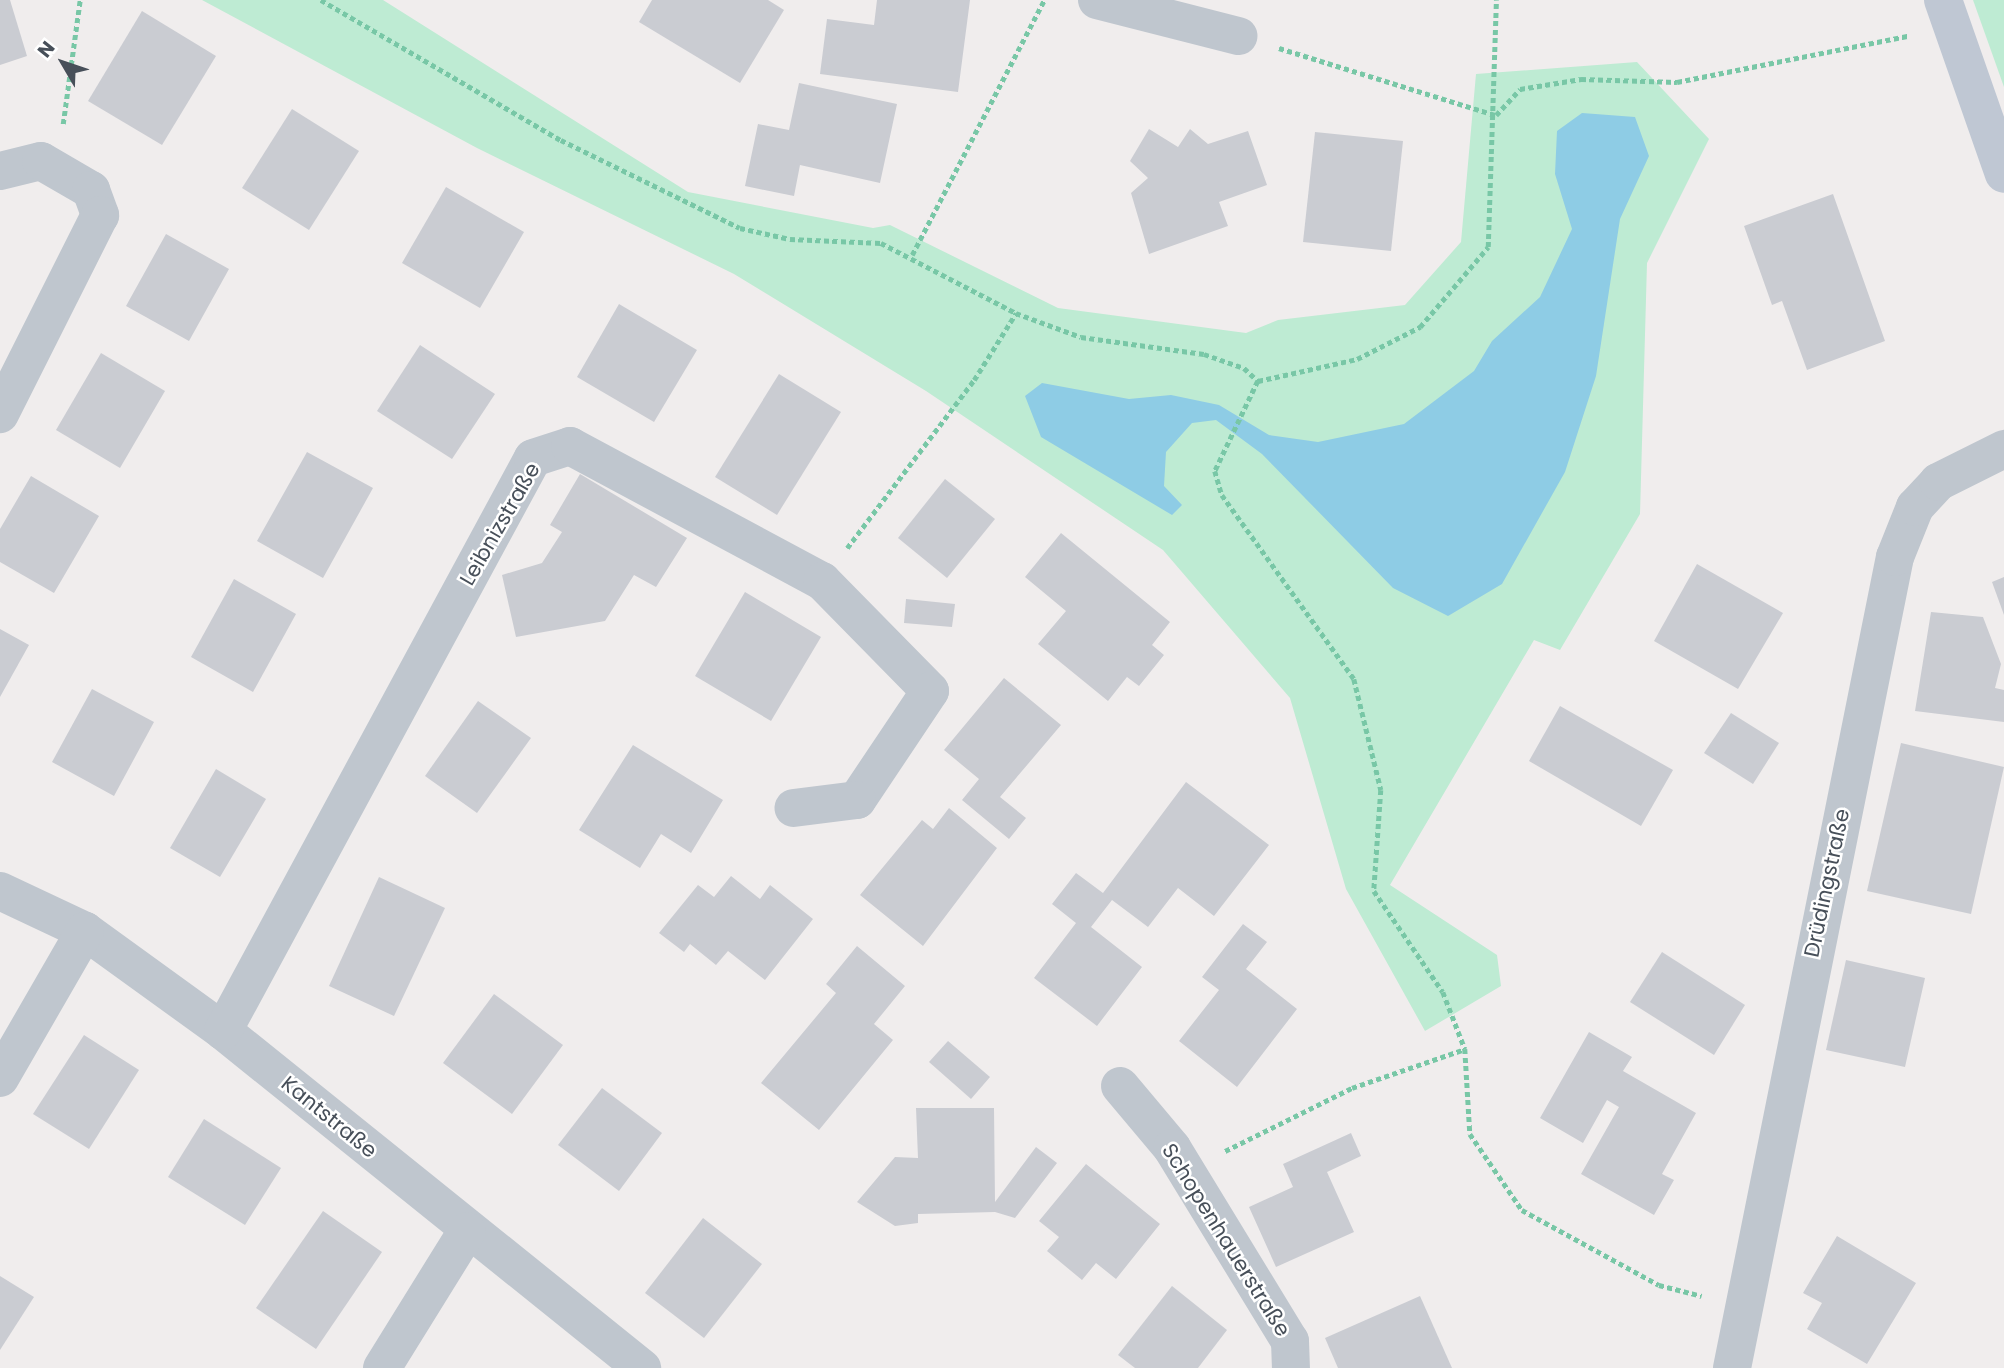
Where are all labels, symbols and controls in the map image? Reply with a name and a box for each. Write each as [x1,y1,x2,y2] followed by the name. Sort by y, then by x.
[28,28,98,98] north arrow
[31,35,61,64] text: N
[455,458,545,590] street label: Leibnizstraße
[1799,806,1855,960] street label: Drüdingstraße
[276,1071,382,1163] street label: Kantstraße
[1156,1139,1296,1341] street label: Schopenhauerstraße

